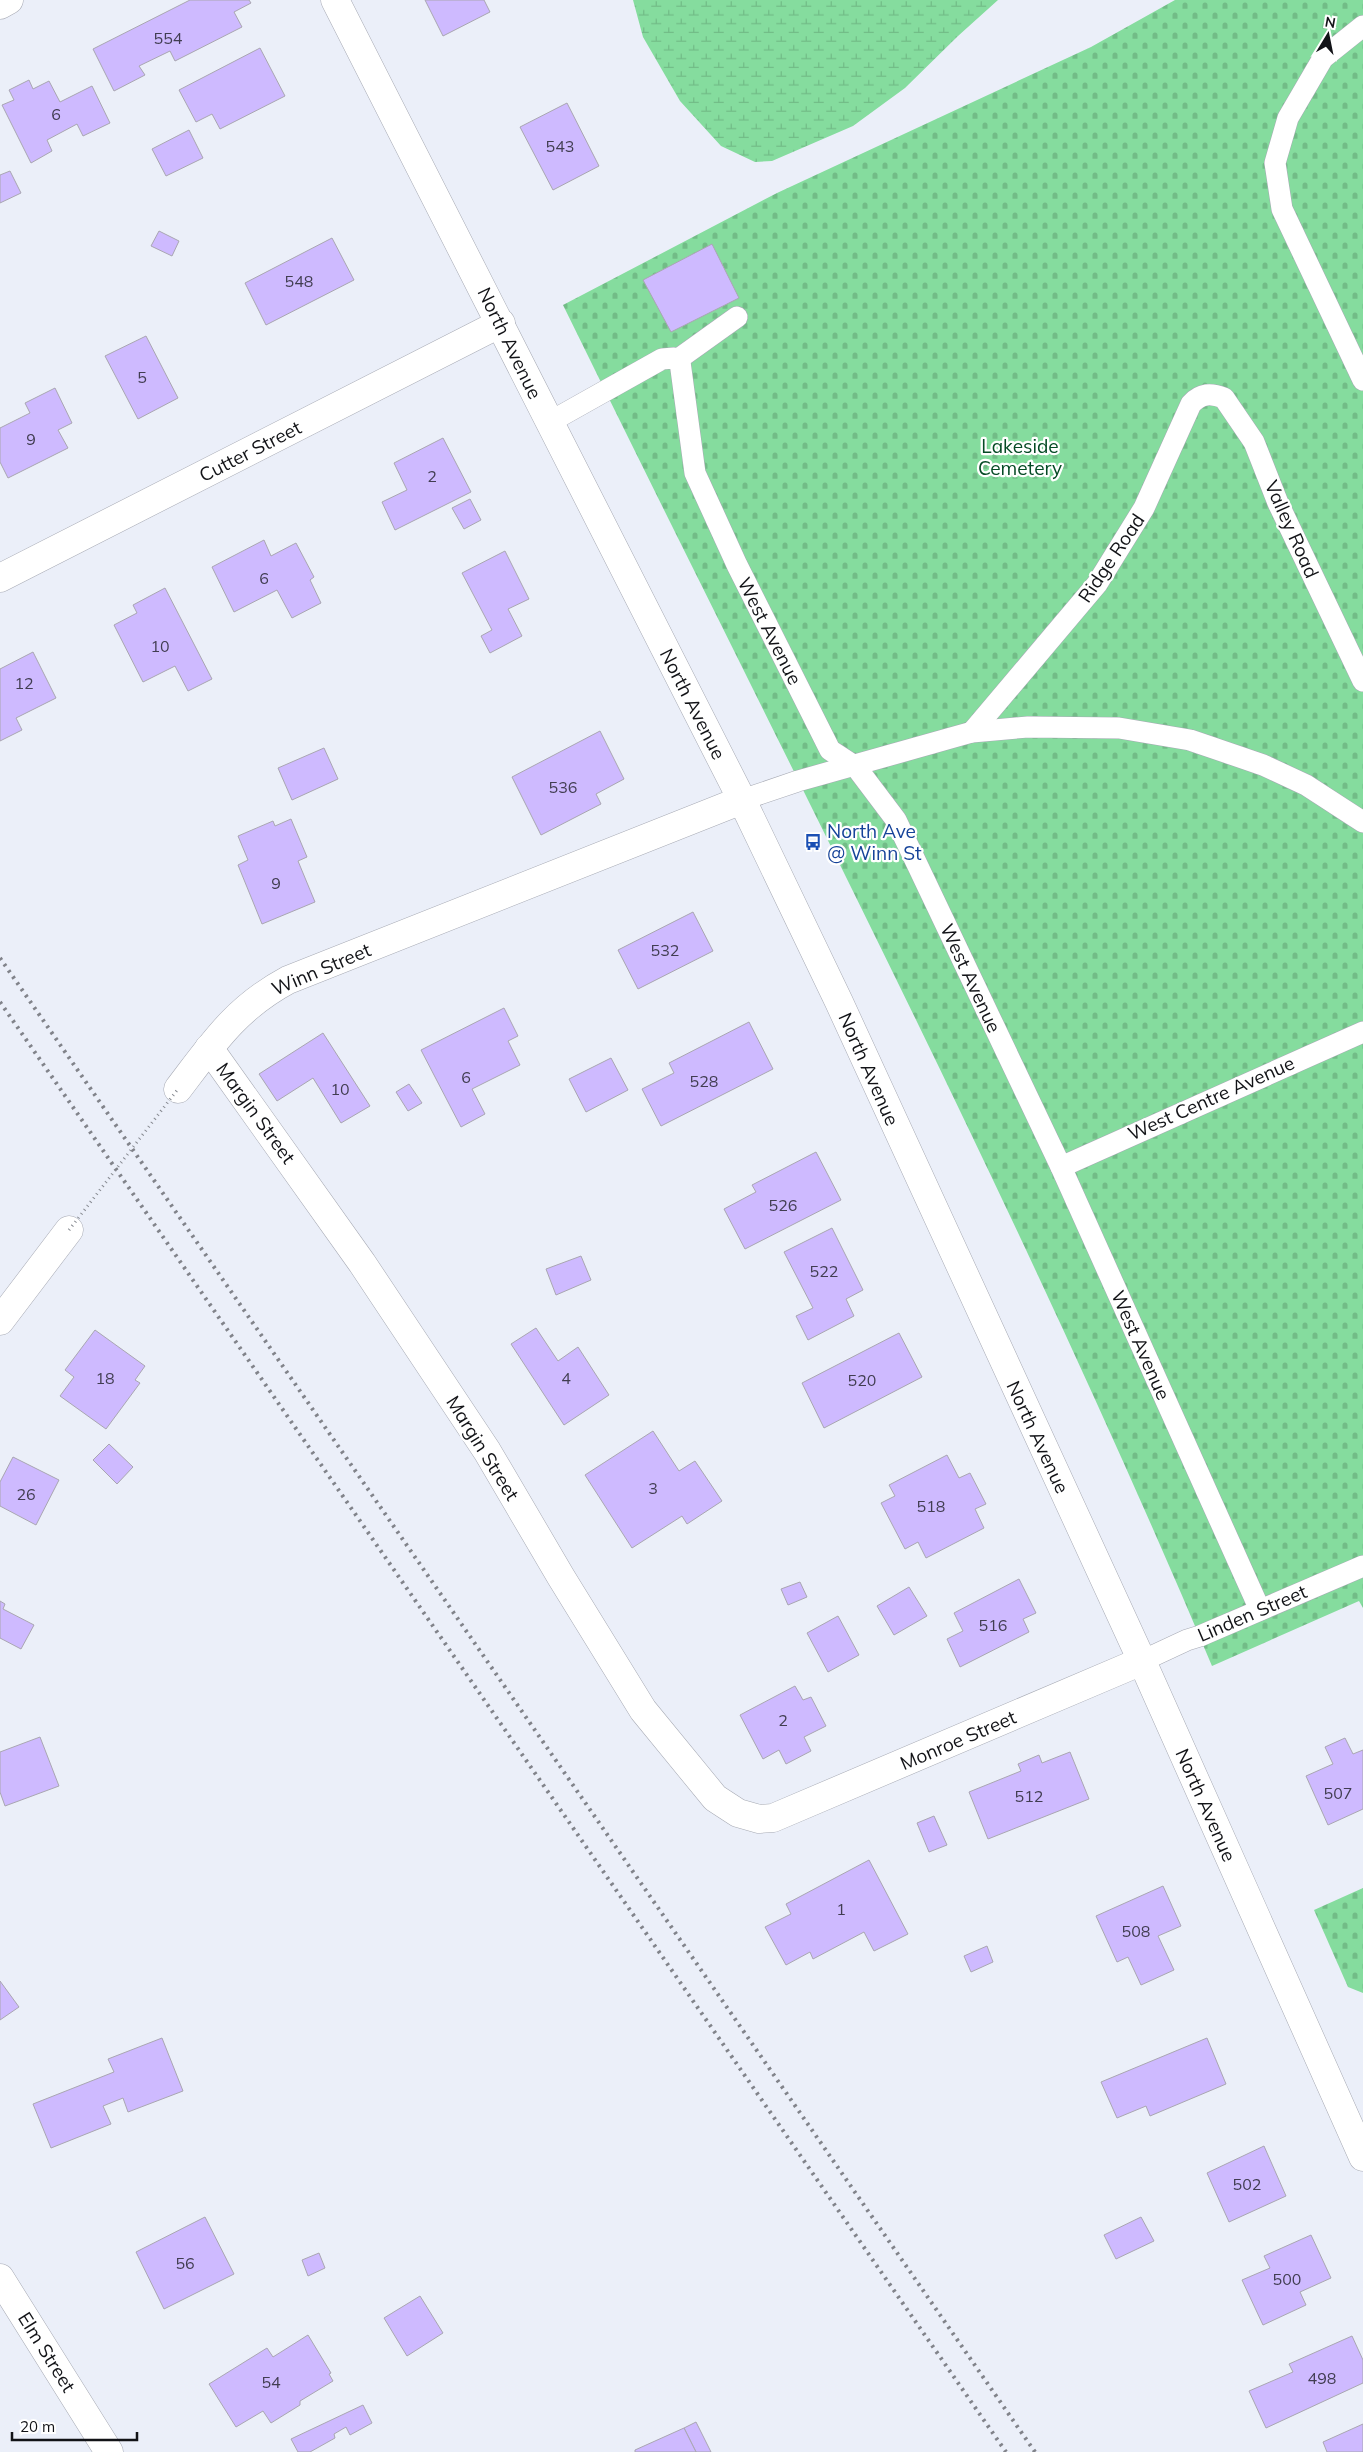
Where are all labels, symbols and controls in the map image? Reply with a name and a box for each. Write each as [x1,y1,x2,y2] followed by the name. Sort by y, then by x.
[1303,10,1353,60] north arrow
[1323,12,1337,32] text: N
[154,28,183,48] house number: 554
[51,104,61,124] house number: 6
[546,136,574,156] house number: 543
[285,271,313,291] house number: 548
[473,283,547,403] street label: North Avenue
[137,367,147,387] house number: 5
[195,415,305,487] street label: Cutter Street
[26,429,36,449] house number: 9
[978,434,1062,480] park label: Lakeside Cemetery
[427,466,437,486] house number: 2
[1260,476,1324,582] street label: Valley Road
[1072,509,1150,607] street label: Ridge Road
[259,568,269,588] house number: 6
[733,573,807,689] street label: West Avenue
[150,636,170,656] house number: 10
[655,644,731,764] street label: North Avenue
[14,673,34,693] house number: 12
[549,777,577,797] house number: 536
[827,819,922,865] place label: North Ave @ Winn St
[803,832,823,852] bus stop icon: North Ave @ Winn St
[271,873,281,893] house number: 9
[935,920,1007,1036] street label: West Avenue
[268,937,375,1001] street label: Winn Street
[651,940,679,960] house number: 532
[833,1009,905,1129] street label: North Avenue
[1124,1050,1298,1146] street label: West Centre Avenue
[211,1058,301,1169] street label: Margin Street
[461,1067,471,1087] house number: 6
[690,1071,718,1091] house number: 528
[330,1079,350,1099] house number: 10
[769,1195,797,1215] house number: 526
[810,1261,838,1281] house number: 522
[1106,1286,1176,1404] street label: West Avenue
[95,1368,115,1388] house number: 18
[561,1368,571,1388] house number: 4
[848,1370,876,1390] house number: 520
[1001,1377,1075,1497] street label: North Avenue
[441,1391,525,1505] street label: Margin Street
[648,1478,658,1498] house number: 3
[16,1484,36,1504] house number: 26
[917,1496,945,1516] house number: 518
[1194,1579,1311,1647] street label: Linden Street
[979,1615,1007,1635] house number: 516
[896,1705,1020,1775] street label: Monroe Street
[778,1710,788,1730] house number: 2
[1170,1745,1242,1865] street label: North Avenue
[1324,1783,1352,1803] house number: 507
[1015,1786,1043,1806] house number: 512
[836,1899,846,1919] house number: 1
[1122,1921,1150,1941] house number: 508
[1233,2174,1261,2194] house number: 502
[175,2253,195,2273] house number: 56
[1273,2269,1301,2289] house number: 500
[13,2308,81,2397] street label: Elm Street
[1308,2368,1336,2388] house number: 498
[261,2372,281,2392] house number: 54
[12,2410,138,2442] scale bar
[20,2417,55,2436] text: 20 m

